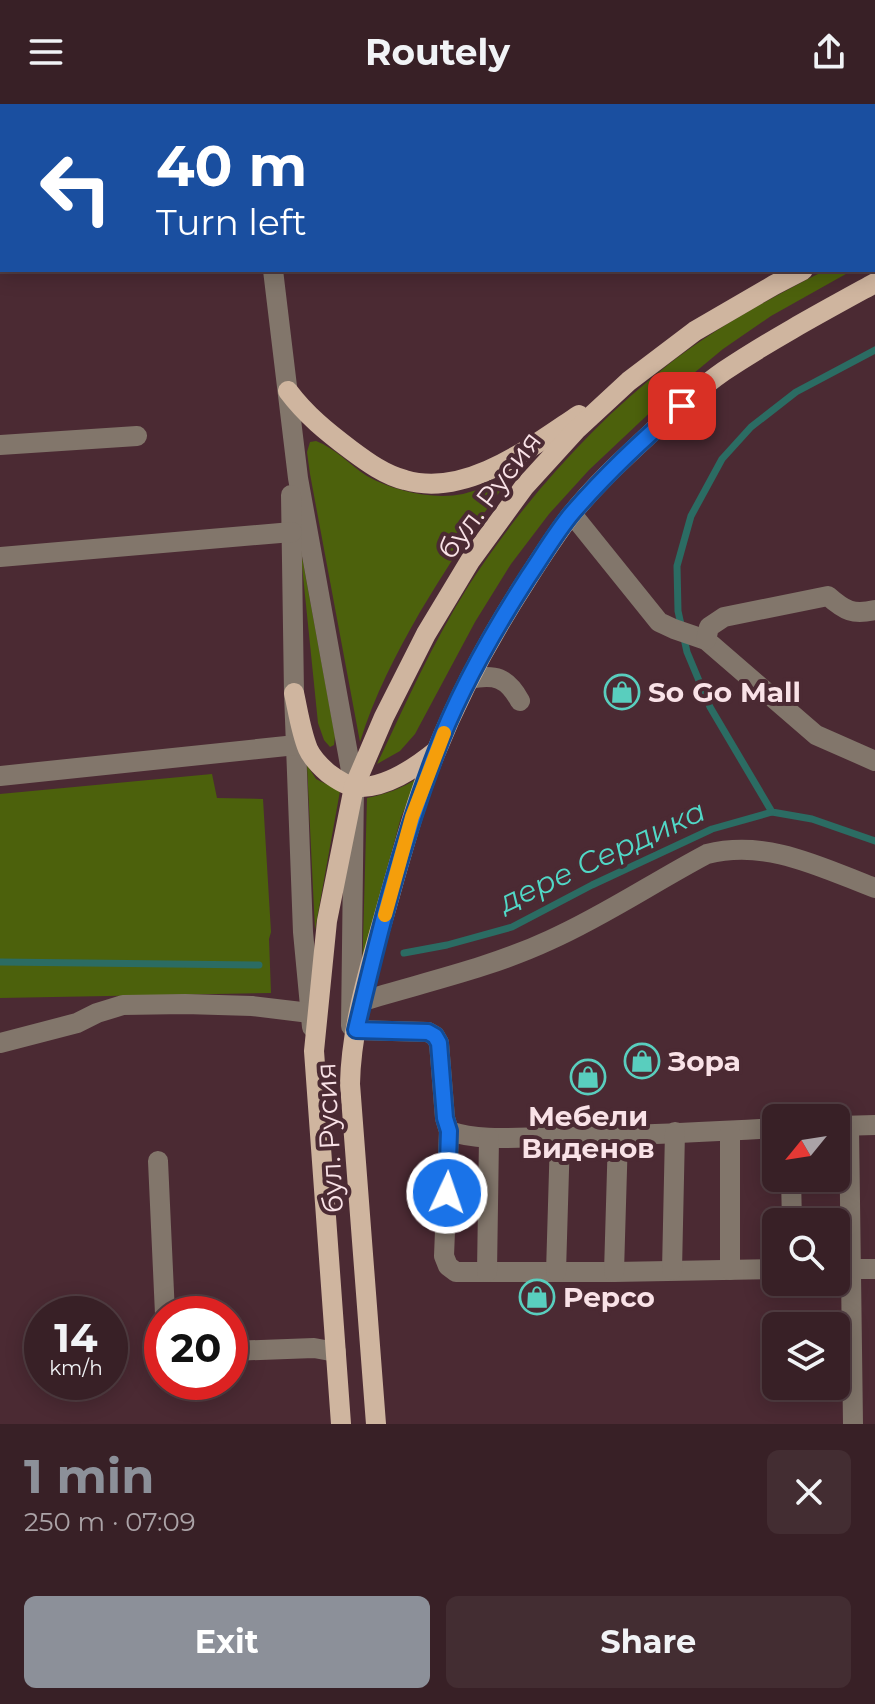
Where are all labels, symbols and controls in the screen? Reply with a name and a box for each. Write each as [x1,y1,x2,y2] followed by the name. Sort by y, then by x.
[24,30,68,74] icon: menu
[365,30,510,74] text: Routely
[807,30,851,74] icon: share
[156,132,307,200] text: 40 m
[24,136,128,240] icon: left
[156,200,307,244] text: Turn left
[648,372,716,440] pin
[660,384,704,428] icon: arrive
[430,425,548,565] street label: бул. Русия
[603,673,641,711] shop icon: So Go Mall
[648,675,801,709] place label: So Go Mall
[490,792,711,921] water label: дере Сердика
[623,1042,661,1080] shop icon: Зора
[667,1044,741,1078] place label: Зора
[569,1058,607,1096] shop icon: Мебели Виденов
[308,1062,350,1214] street label: бул. Русия
[521,1099,655,1165] place label: Мебели Виденов
[762,1104,850,1192] north arrow
[762,1104,850,1400] map controls
[405,1151,489,1235] position arrow
[762,1208,850,1296] button: search
[518,1278,556,1316] shop icon: Pepco
[563,1280,655,1314] place label: Pepco
[144,1296,248,1400] speed limit sign: 20
[762,1312,850,1400] button: layers
[54,1313,98,1362] text: 14
[49,1356,103,1380] text: km/h
[24,1447,154,1505] text: 1 min
[767,1450,851,1534] button: close
[24,1506,196,1538] text: 250 m · 07:09
[24,1596,430,1688] button: Exit
[446,1596,851,1688] button: Share

